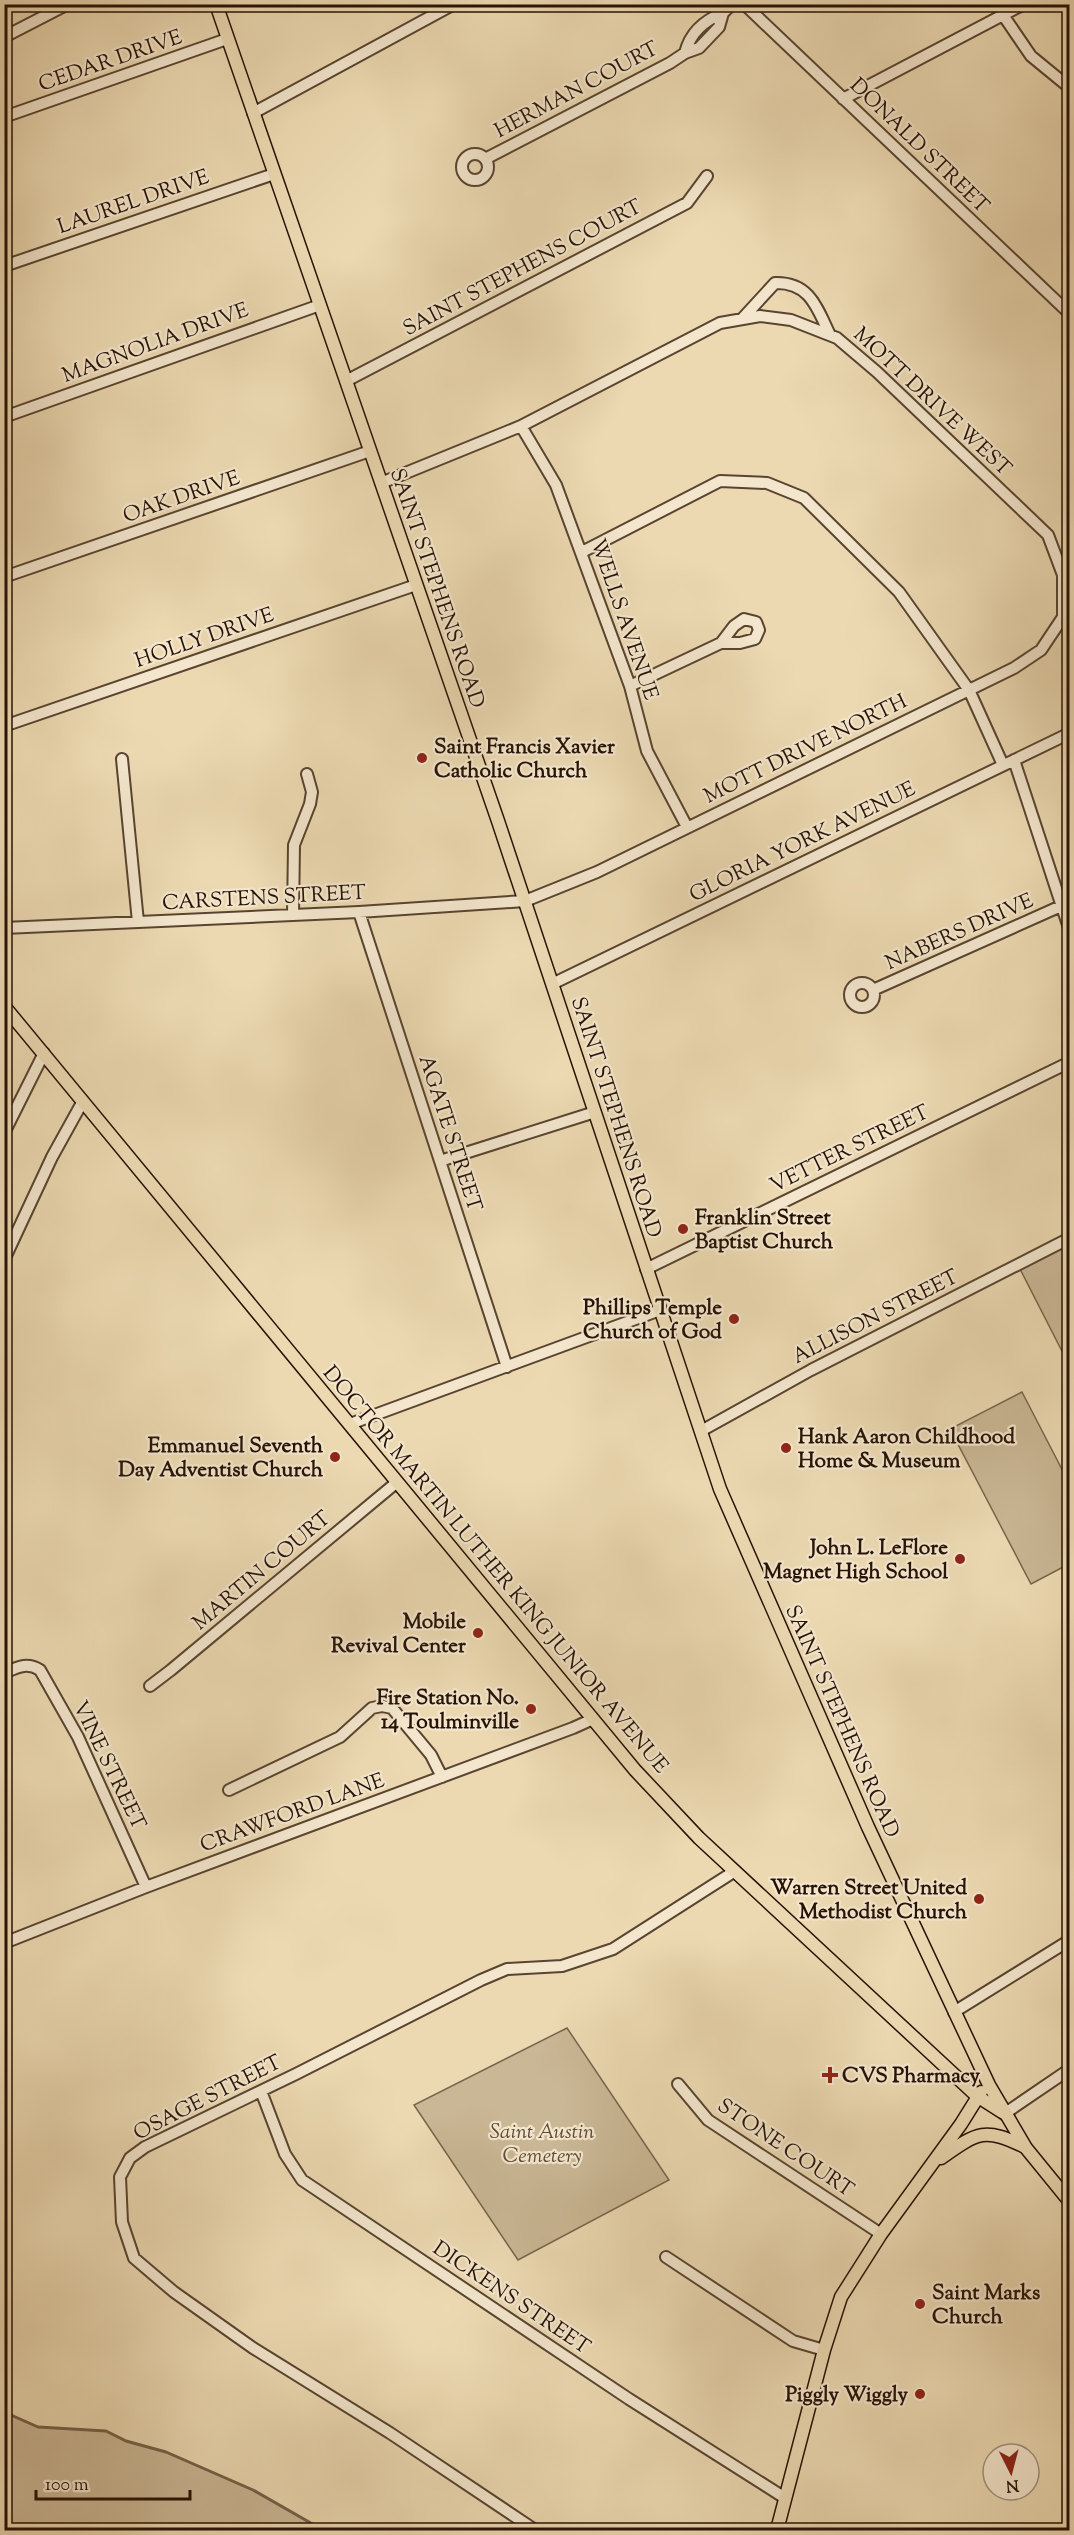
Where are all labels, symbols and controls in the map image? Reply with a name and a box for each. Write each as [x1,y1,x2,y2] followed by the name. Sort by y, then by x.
[35,23,187,101] street label: CEDAR DRIVE
[490,35,664,147] street label: HERMAN COURT
[842,72,995,221] street label: DONALD STREET
[54,163,214,243] street label: LAUREL DRIVE
[398,193,648,345] street label: SAINT STEPHENS COURT
[58,296,253,392] street label: MAGNOLIA DRIVE
[846,321,1018,484] street label: MOTT DRIVE WEST
[119,464,244,532] street label: OAK DRIVE
[381,465,491,713] street label: SAINT STEPHENS ROAD
[581,535,665,705] street label: WELLS AVENUE
[131,601,279,677] street label: HOLLY DRIVE
[699,687,913,812] street label: MOTT DRIVE NORTH
[434,733,615,787] place label: Saint Francis Xavier Catholic Church
[415,751,429,765] marker: Saint Francis Xavier Catholic Church
[685,775,921,911] street label: GLORIA YORK AVENUE
[161,879,367,919] street label: CARSTENS STREET
[881,887,1039,979] street label: NABERS DRIVE
[562,993,668,1242] street label: SAINT STEPHENS ROAD
[410,1052,489,1216] street label: AGATE STREET
[765,1098,935,1201] street label: VETTER STREET
[695,1204,834,1258] place label: Franklin Street Baptist Church
[676,1222,690,1236] marker: Franklin Street Baptist Church
[788,1263,964,1373] street label: ALLISON STREET
[583,1294,722,1348] place label: Phillips Temple Church of God
[727,1312,741,1326] marker: Phillips Temple Church of God
[315,1360,675,1781] street label: DOCTOR MARTIN LUTHER KING JUNIOR AVENUE
[798,1423,1015,1477] place label: Hank Aaron Childhood Home & Museum
[118,1432,324,1486] place label: Emmanuel Seventh Day Adventist Church
[779,1441,793,1455] marker: Hank Aaron Childhood Home & Museum
[328,1450,342,1464] marker: Emmanuel Seventh Day Adventist Church
[187,1504,338,1638] street label: MARTIN COURT
[763,1534,948,1588] place label: John L. LeFlore Magnet High School
[953,1552,967,1566] marker: John L. LeFlore Magnet High School
[776,1601,906,1843] street label: SAINT STEPHENS ROAD
[331,1608,466,1662] place label: Mobile Revival Center
[471,1626,485,1640] marker: Mobile Revival Center
[376,1684,519,1738] place label: Fire Station No. 14 Toulminville
[64,1696,153,1836] street label: VINE STREET
[524,1702,538,1716] marker: Fire Station No. 14 Toulminville
[196,1766,389,1861] street label: CRAWFORD LANE
[770,1874,968,1928] place label: Warren Street United Methodist Church
[972,1892,986,1906] marker: Warren Street United Methodist Church
[129,2048,287,2149] street label: OSAGE STREET
[842,2062,980,2092] place label: CVS Pharmacy
[823,2068,837,2082] marker: CVS Pharmacy
[711,2092,859,2206] street label: STONE COURT
[490,2118,594,2172] park label: Saint Austin Cemetery
[426,2235,596,2363] street label: DICKENS STREET
[932,2279,1040,2333] place label: Saint Marks Church
[913,2297,927,2311] marker: Saint Marks Church
[785,2381,909,2411] place label: Piggly Wiggly
[913,2387,927,2401] marker: Piggly Wiggly
[981,2442,1041,2502] north arrow
[36,2463,190,2501] scale bar
[1005,2472,1020,2497] text: N
[45,2473,89,2499] text: 100 m

